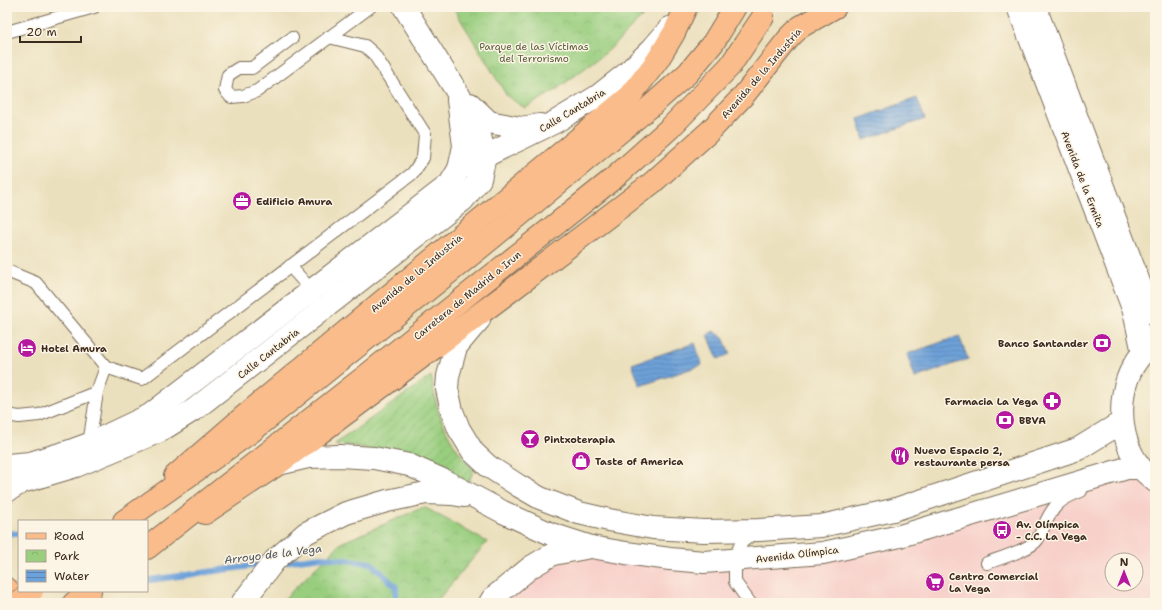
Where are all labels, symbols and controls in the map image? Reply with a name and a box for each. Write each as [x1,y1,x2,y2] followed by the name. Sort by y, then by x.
[20,18,81,44] scale bar
[26,24,57,40] text: 20 m
[718,25,805,121] street label: Avenida de la Industria
[479,40,589,65] park label: Parque de las Víctimas del Terrorismo
[537,85,608,135] street label: Calle Cantabria
[1058,129,1107,230] street label: Avenida de la Ermita
[231,190,253,212] office icon: Edificio Amura
[256,195,332,208] place label: Edificio Amura
[368,231,466,316] street label: Avenida de la Industria
[411,248,524,343] street label: Carretera de Madrid a Irun
[235,325,302,382] street label: Calle Cantabria
[1091,332,1113,354] bank icon: Banco Santander
[16,337,38,359] hotel icon: Hotel Amura
[998,337,1089,350] place label: Banco Santander
[41,342,107,355] place label: Hotel Amura
[1041,390,1063,412] pharmacy icon: Farmacia La Vega
[945,395,1038,408] place label: Farmacia La Vega
[994,409,1016,431] bank icon: BBVA
[1019,414,1046,427] place label: BBVA
[519,428,541,450] bar icon: Pintxoterapia
[544,433,615,446] place label: Pintxoterapia
[914,444,1010,469] place label: Nuevo Espacio 2, restaurante persa
[889,445,911,467] restaurant icon: Nuevo Espacio 2, restaurante persa
[570,450,592,472] shop icon: Taste of America
[595,455,683,468] place label: Taste of America
[1016,518,1087,543] place label: Av. Olímpica - C.C. La Vega
[991,519,1013,541] bus stop icon: Av. Olímpica - C.C. La Vega
[18,520,148,592] legend
[54,528,85,544] text: Road
[223,541,323,568] water label: Arroyo de la Vega
[755,543,840,566] street label: Avenida Olímpica
[54,548,80,564] text: Park
[1104,552,1144,592] north arrow
[1120,555,1129,570] text: N
[54,568,90,584] text: Water
[949,570,1039,595] place label: Centro Comercial La Vega
[924,571,946,593] supermarket icon: Centro Comercial La Vega

